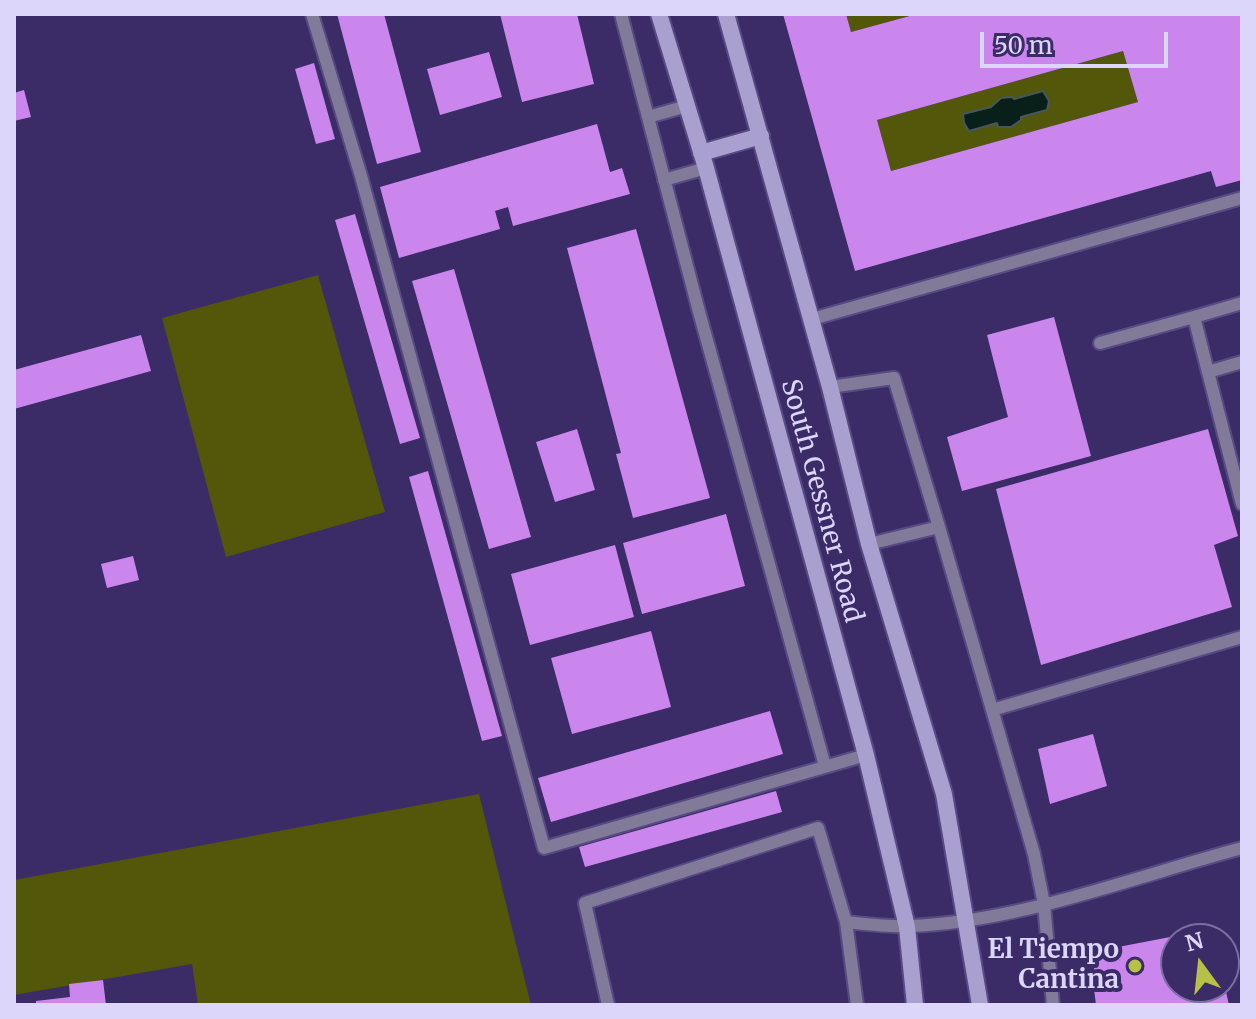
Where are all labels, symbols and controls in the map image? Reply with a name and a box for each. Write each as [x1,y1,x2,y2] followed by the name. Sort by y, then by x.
[984,16,1172,66] scale bar
[994,30,1053,61] text: 50 m
[774,376,868,626] street label: South Gessner Road
[1160,923,1240,1003] north arrow
[1182,926,1206,958] text: N
[988,935,1119,996] place label: El Tiempo Cantina
[1126,957,1144,975] marker: El Tiempo Cantina

